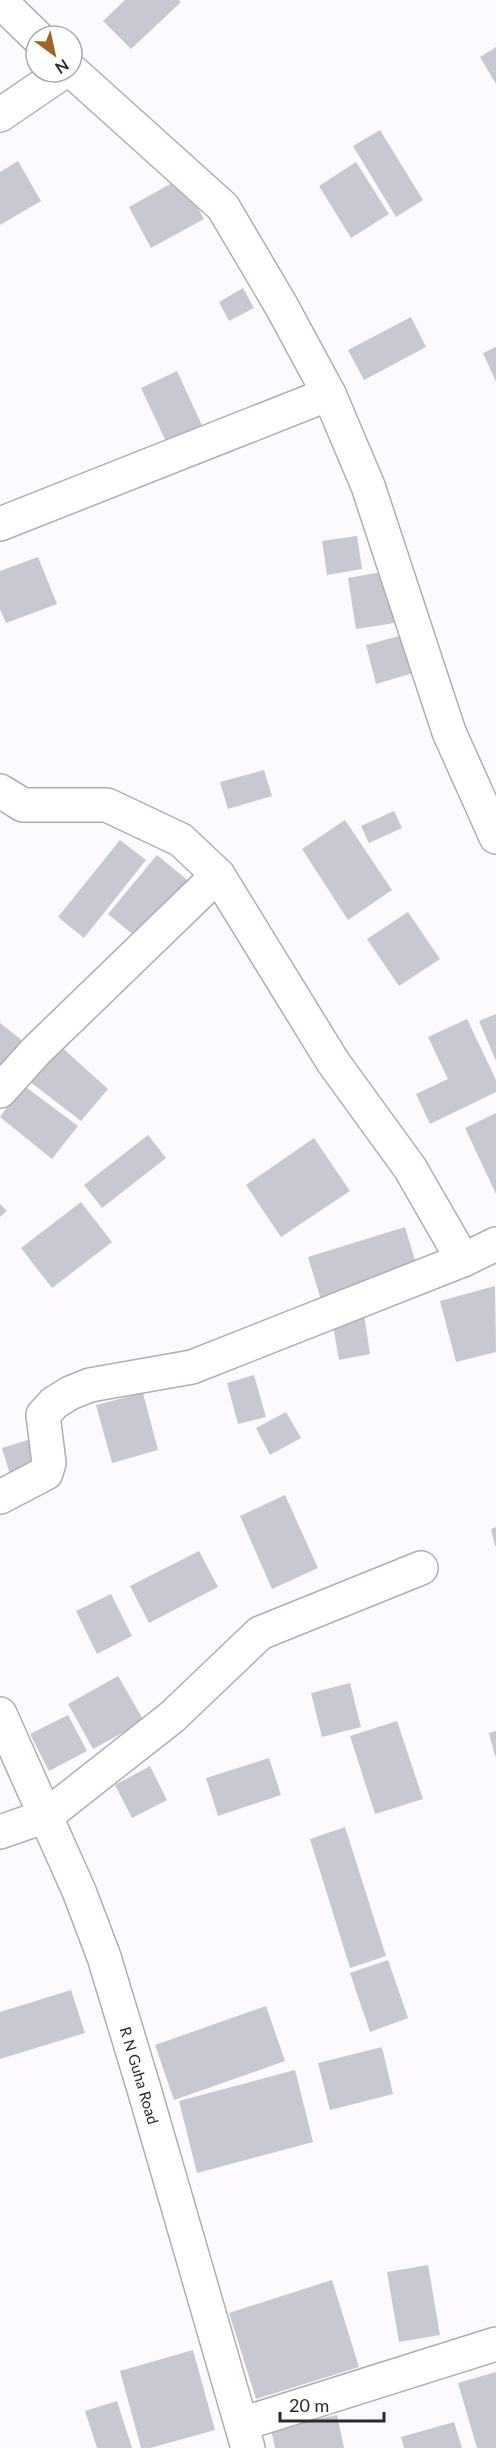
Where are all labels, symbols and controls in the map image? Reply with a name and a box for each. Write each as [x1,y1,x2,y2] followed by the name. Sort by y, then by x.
[24,24,84,84] north arrow
[52,56,73,78] text: N
[117,2024,163,2126] street label: R N Guha Road
[280,2385,384,2423] scale bar
[289,2394,329,2416] text: 20 m

